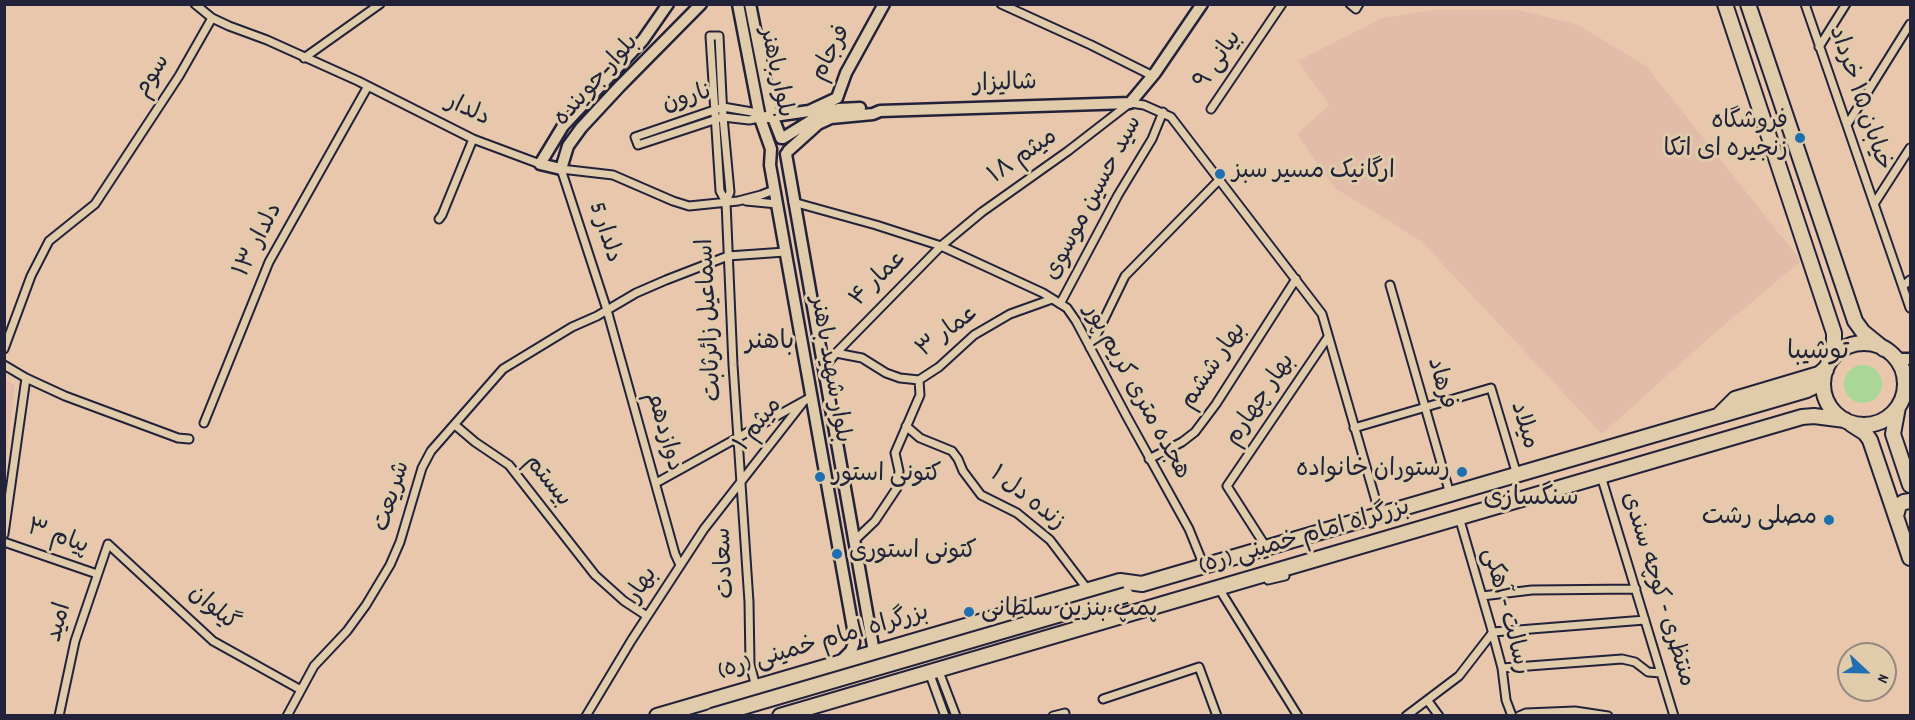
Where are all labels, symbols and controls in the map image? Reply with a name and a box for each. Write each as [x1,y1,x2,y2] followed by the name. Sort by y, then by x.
[806,21,860,87] street label: فرجام
[1820,23,1896,175] street label: خیابان ۱۵ خرداد
[750,25,798,121] street label: بلوار باهنر
[1190,26,1250,96] street label: بیانی ۹
[549,30,647,134] street label: بلوار جوینده
[130,50,178,104] street label: سوم
[973,70,1037,102] street label: شالیزار
[660,79,716,121] street label: نارون
[440,89,494,135] street label: دلدار
[1663,110,1788,166] place label: فروشگاه زنجیره ای اتکا
[1040,112,1150,286] street label: سید حسین موسوی
[984,124,1064,192] street label: میثم ۱۸
[1793,131,1807,145] marker: فروشگاه زنجیره ای اتکا
[1232,160,1395,188] place label: ارگانیک مسیر سبز
[1213,167,1227,181] marker: ارگانیک مسیر سبز
[229,199,291,283] street label: دلدار ۱۳
[580,199,626,267] street label: دلدار 5
[693,238,731,402] street label: اسماعیل زائرثابت
[845,245,915,315] street label: عمار ۴
[801,294,855,446] street label: بلوار شهید باهنر
[912,300,986,366] street label: عمار ۳
[1075,301,1195,485] street label: هجده متری کریم پور
[1175,318,1255,416] street label: بهار ششم
[746,328,794,360] district label: باهنر
[1787,338,1849,370] district label: توشیبا
[1221,349,1303,453] street label: بهار چهارم
[1418,355,1460,413] street label: فرهاد
[637,389,687,475] street label: دوازدهم
[730,393,790,459] street label: میثم ۱
[1501,399,1543,453] street label: میلاد
[516,450,576,514] street label: بیستم
[369,458,419,536] street label: شریعت
[1296,458,1450,486] place label: رستوران خانواده
[982,462,1070,538] street label: زنده دل ۱
[832,463,942,491] place label: کتونی استور
[1455,465,1469,479] marker: رستوران خانواده
[813,470,827,484] marker: کتونی استور
[1483,484,1579,516] district label: سنگسازی
[1613,489,1699,691] street label: منتظری - کوچه سندی
[1196,495,1414,583] street label: بزرگراه امام خمینی (ره)
[1702,506,1817,534] place label: مصلی رشت
[1822,513,1836,527] marker: مصلی رشت
[22,515,92,563] street label: پیام ۳
[711,527,743,599] street label: سعادت
[849,540,977,568] place label: کتونی استوری
[1473,545,1535,679] street label: رسالت - آهکی
[830,547,844,561] marker: کتونی استوری
[622,563,666,609] street label: بهار
[181,581,243,639] street label: گیلوان
[981,598,1157,626] place label: پمپ بنزین سلطانی
[42,600,80,646] street label: امید
[715,600,933,688] street label: بزرگراه امام خمینی (ره)
[962,605,976,619] marker: پمپ بنزین سلطانی
[1837,642,1897,702] north arrow
[1870,670,1894,686] text: N

